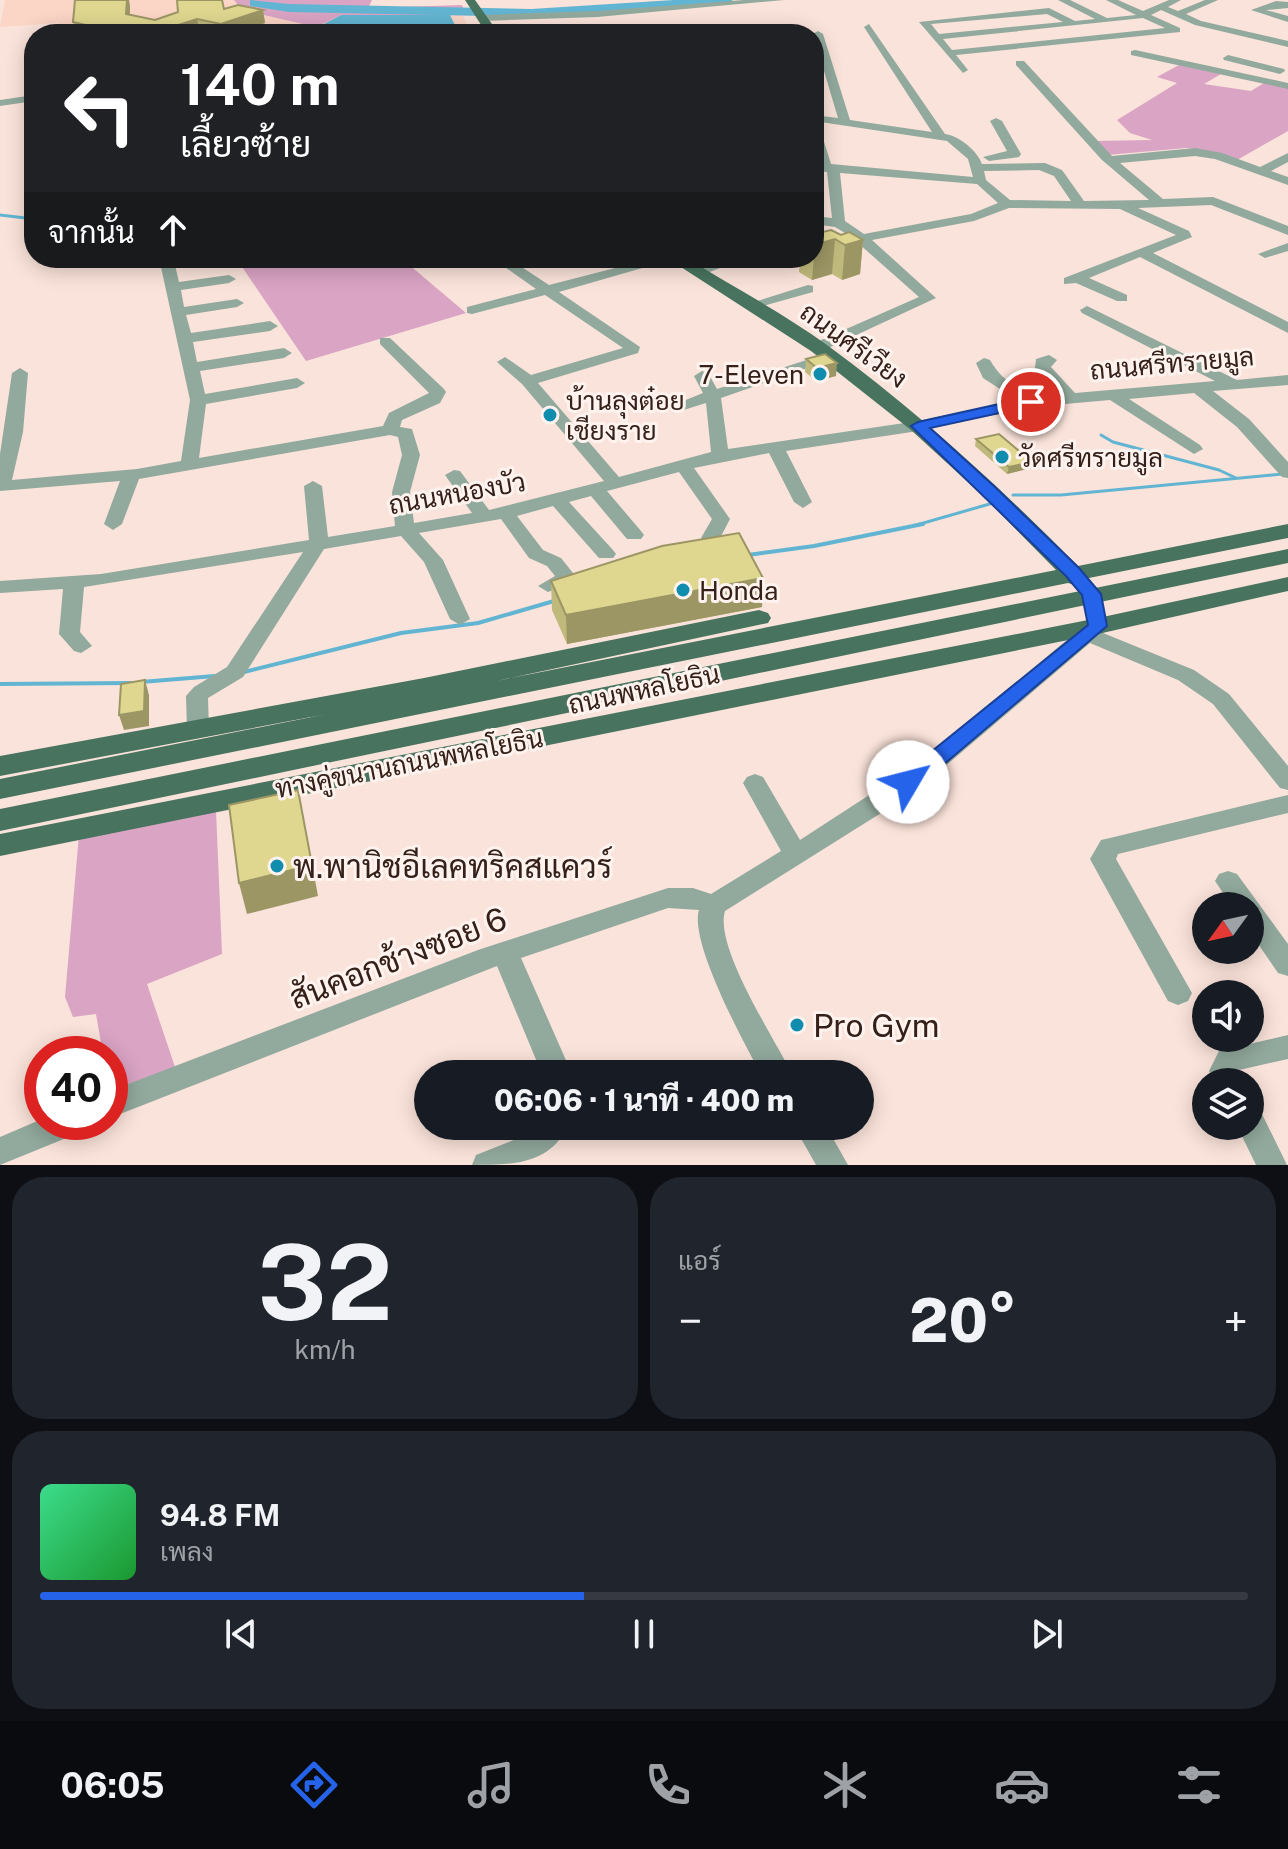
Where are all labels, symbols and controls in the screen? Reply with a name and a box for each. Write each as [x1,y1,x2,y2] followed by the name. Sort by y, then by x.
[180,52,340,118] text: 140 m
[48,56,152,160] icon: left
[180,123,311,165] text: เลี้ยวซ้าย
[151,208,195,252] icon: ahead
[48,214,135,250] text: จากนั้น
[795,296,913,394] street label: ถนนศรีเวียง
[1089,340,1256,389] street label: ถนนศรีทรายมูล
[699,359,804,390] place label: 7-Eleven
[811,365,829,383] marker: 7-Eleven
[997,368,1065,436] pin
[1009,380,1053,424] icon: arrive
[566,385,685,446] place label: บ้านลุงต๋อย เชียงราย
[541,406,559,424] marker: บ้านลุงต๋อย เชียงราย
[1018,442,1163,476] place label: วัดศรีทรายมูล
[993,448,1011,466] marker: วัดศรีทรายมูล
[386,466,528,520] street label: ถนนหนองบัว
[699,575,778,606] place label: Honda
[674,581,692,599] marker: Honda
[565,658,723,720] street label: ถนนพหลโยธิน
[272,722,546,807] street label: ทางคู่ขนานถนนพหลโยธิน
[866,740,950,824] position arrow
[293,846,612,885] place label: พ.พานิชอีเลคทริคสแควร์
[268,857,286,875] marker: พ.พานิชอีเลคทริคสแควร์
[1192,892,1264,964] north arrow
[1192,892,1264,1140] map controls
[284,898,512,1016] street label: สันคอกช้างซอย 6
[1192,980,1264,1052] button: sound
[813,1007,940,1044] place label: Pro Gym
[788,1016,806,1034] marker: Pro Gym
[24,1036,128,1140] speed limit sign: 40
[1192,1068,1264,1140] button: layers
[494,1082,794,1118] text: 06:06 · 1 นาที · 400 m
[257,1221,393,1343] text: 32
[678,1245,721,1276] text: แอร์
[909,1285,1017,1356] text: 20°
[678,1295,702,1347] text: −
[1224,1295,1248,1347] text: +
[294,1334,356,1365] text: km/h
[160,1497,280,1533] text: 94.8 FM
[160,1536,214,1567] text: เพลง
[219,1612,263,1656] icon: previous
[622,1612,666,1656] icon: pause
[1025,1612,1069,1656] icon: next
[286,1757,342,1813] icon: directions
[463,1757,519,1813] icon: music
[640,1757,696,1813] icon: phone
[817,1757,873,1813] icon: climate
[994,1757,1050,1813] icon: car
[1171,1757,1227,1813] icon: filters
[61,1764,165,1806] text: 06:05

